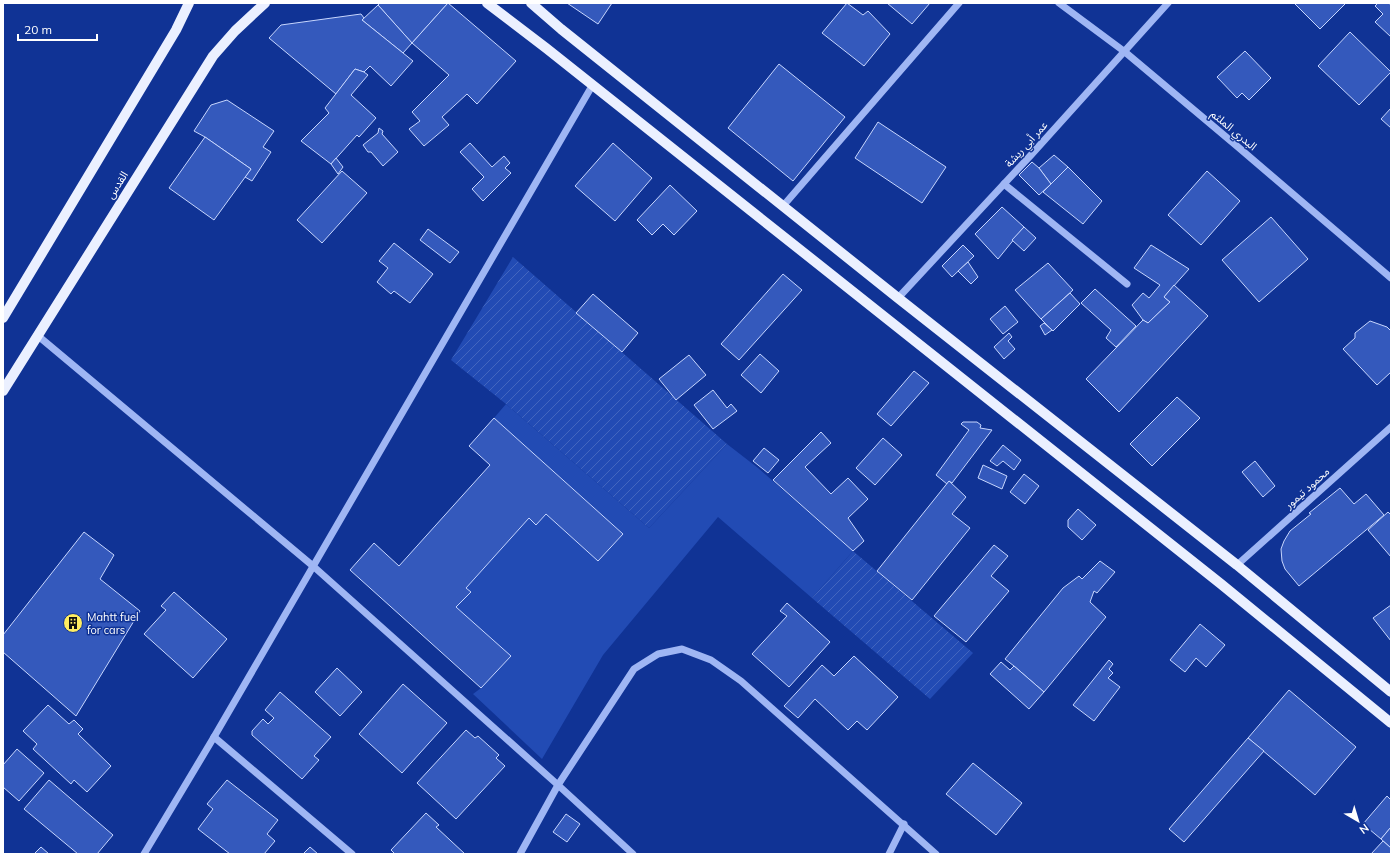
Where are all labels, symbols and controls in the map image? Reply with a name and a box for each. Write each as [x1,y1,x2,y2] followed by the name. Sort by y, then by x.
[18,16,97,42] scale bar
[24,22,52,37] text: 20 m
[1206,107,1260,155] street label: البدري الملثم
[1002,118,1053,172] street label: عمر أبي ريشة
[103,169,131,201] street label: القدس
[1281,464,1332,512] street label: محمود تيمور
[87,610,139,637] place label: Mahtt fuel for cars
[62,612,84,634] building icon: Mahtt fuel for cars
[1338,801,1378,841] north arrow
[1357,821,1372,837] text: N

